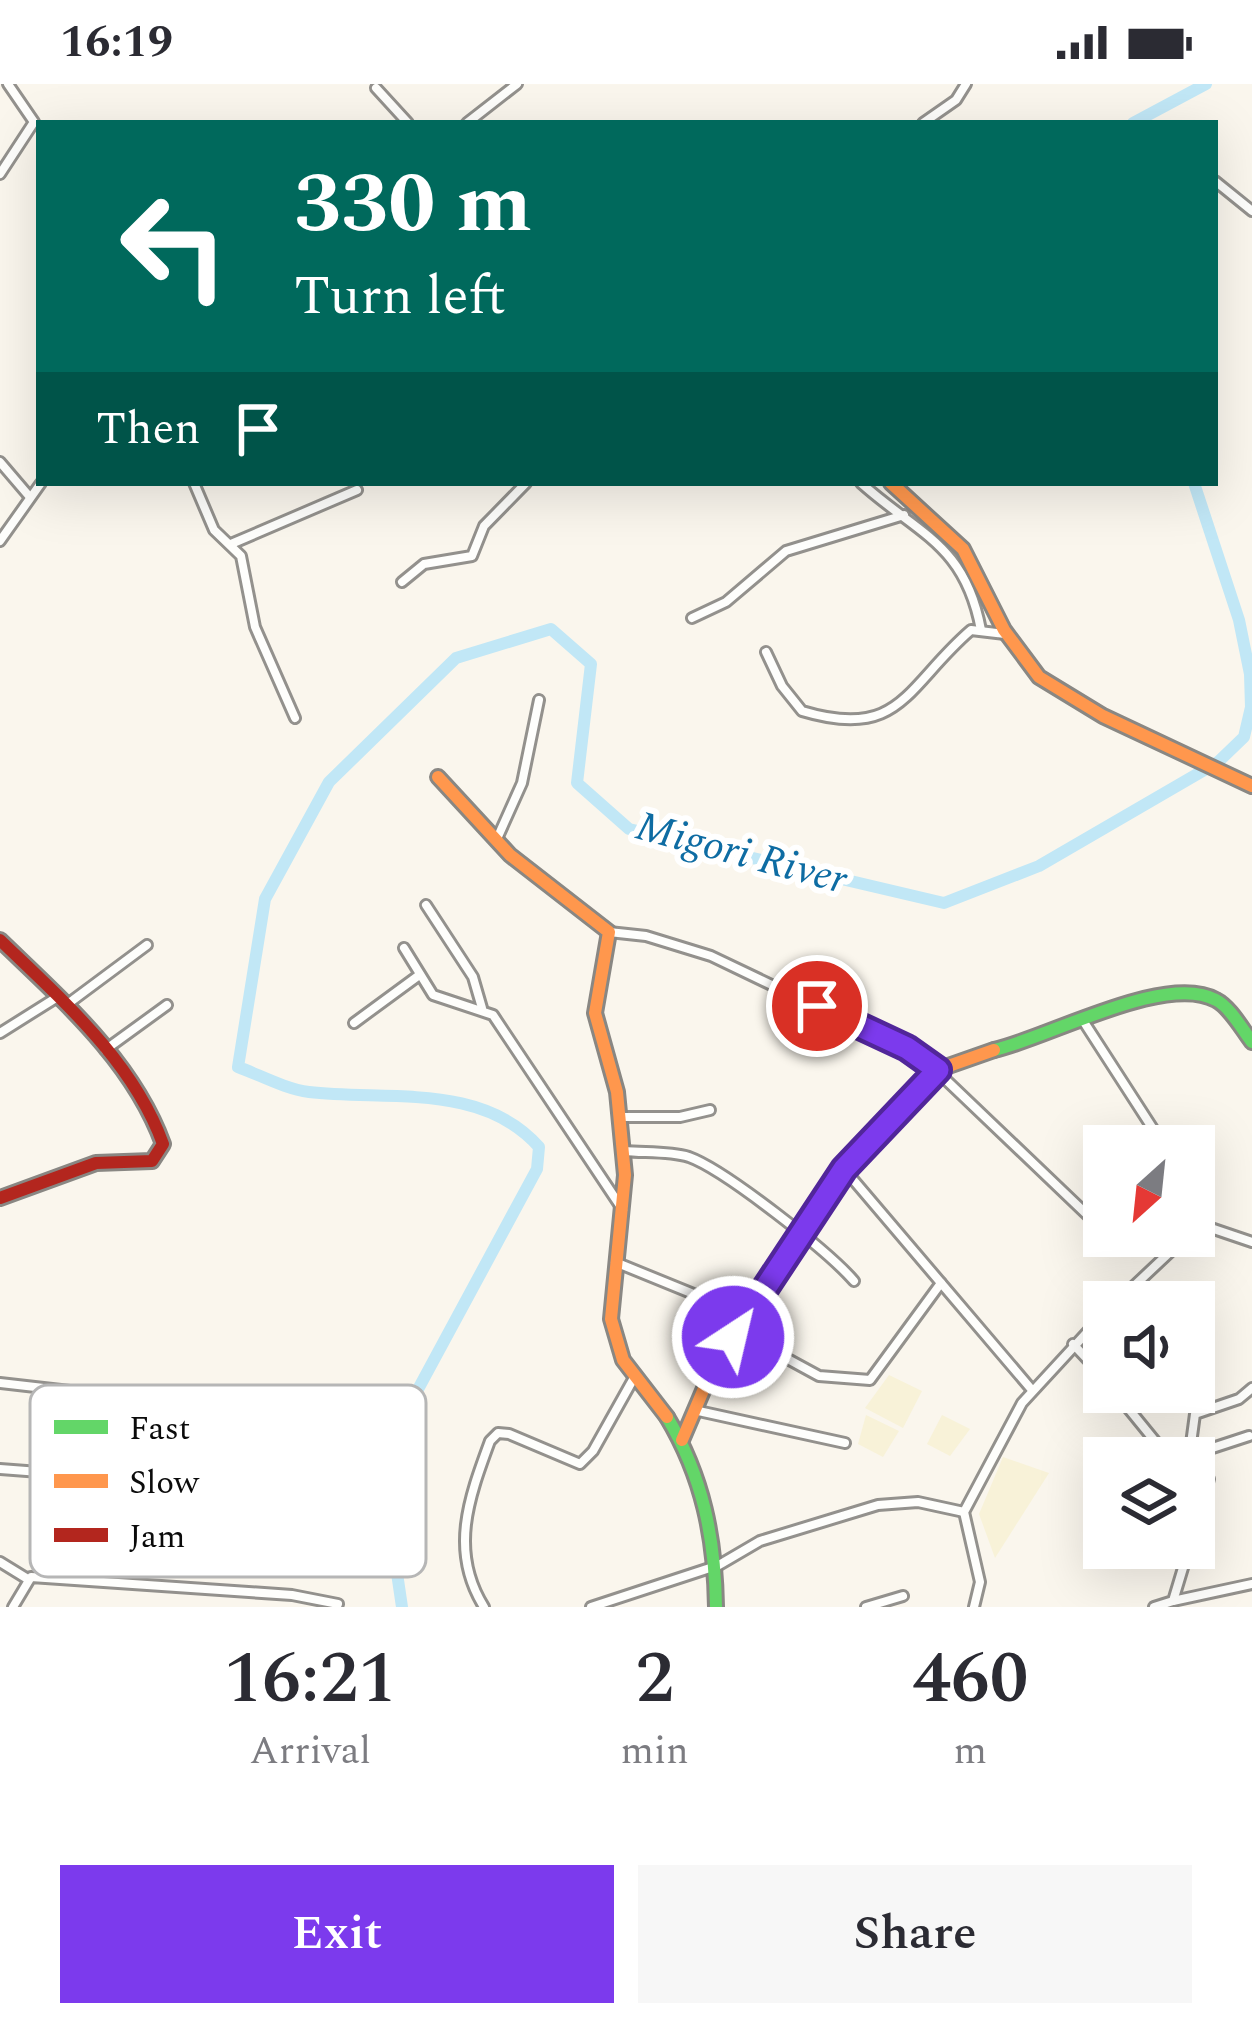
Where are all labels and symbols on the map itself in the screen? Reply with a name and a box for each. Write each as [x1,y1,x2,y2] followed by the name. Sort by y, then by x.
[629,795,855,912] water label: Migori River
[766,955,868,1057] pin
[1083,1125,1215,1257] north arrow
[670,1274,796,1400] position arrow
[30,1385,426,1577] legend
[129,1404,190,1454] text: Fast
[129,1458,200,1508] text: Slow
[129,1512,185,1562] text: Jam

